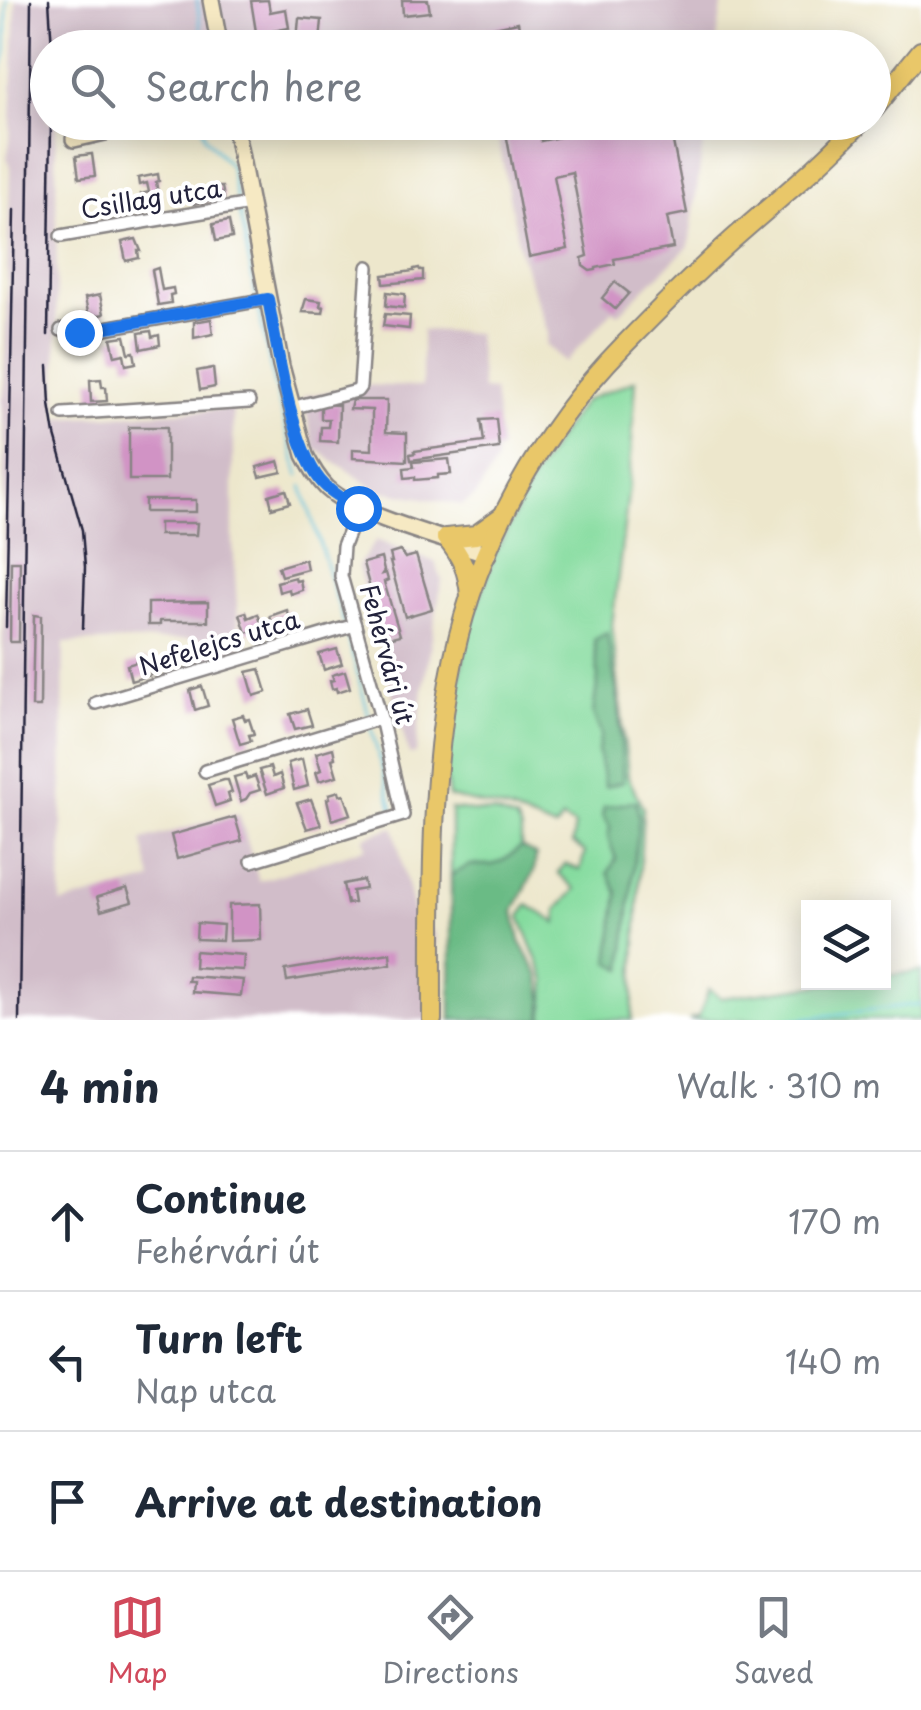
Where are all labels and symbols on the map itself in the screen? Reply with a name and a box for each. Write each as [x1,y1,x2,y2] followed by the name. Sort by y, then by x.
[78,168,225,228] street label: Csillag utca
[57,310,103,356] route end
[336,486,382,532] route start
[351,579,425,729] street label: Fehérvári út
[134,599,304,684] street label: Nefelejcs utca

